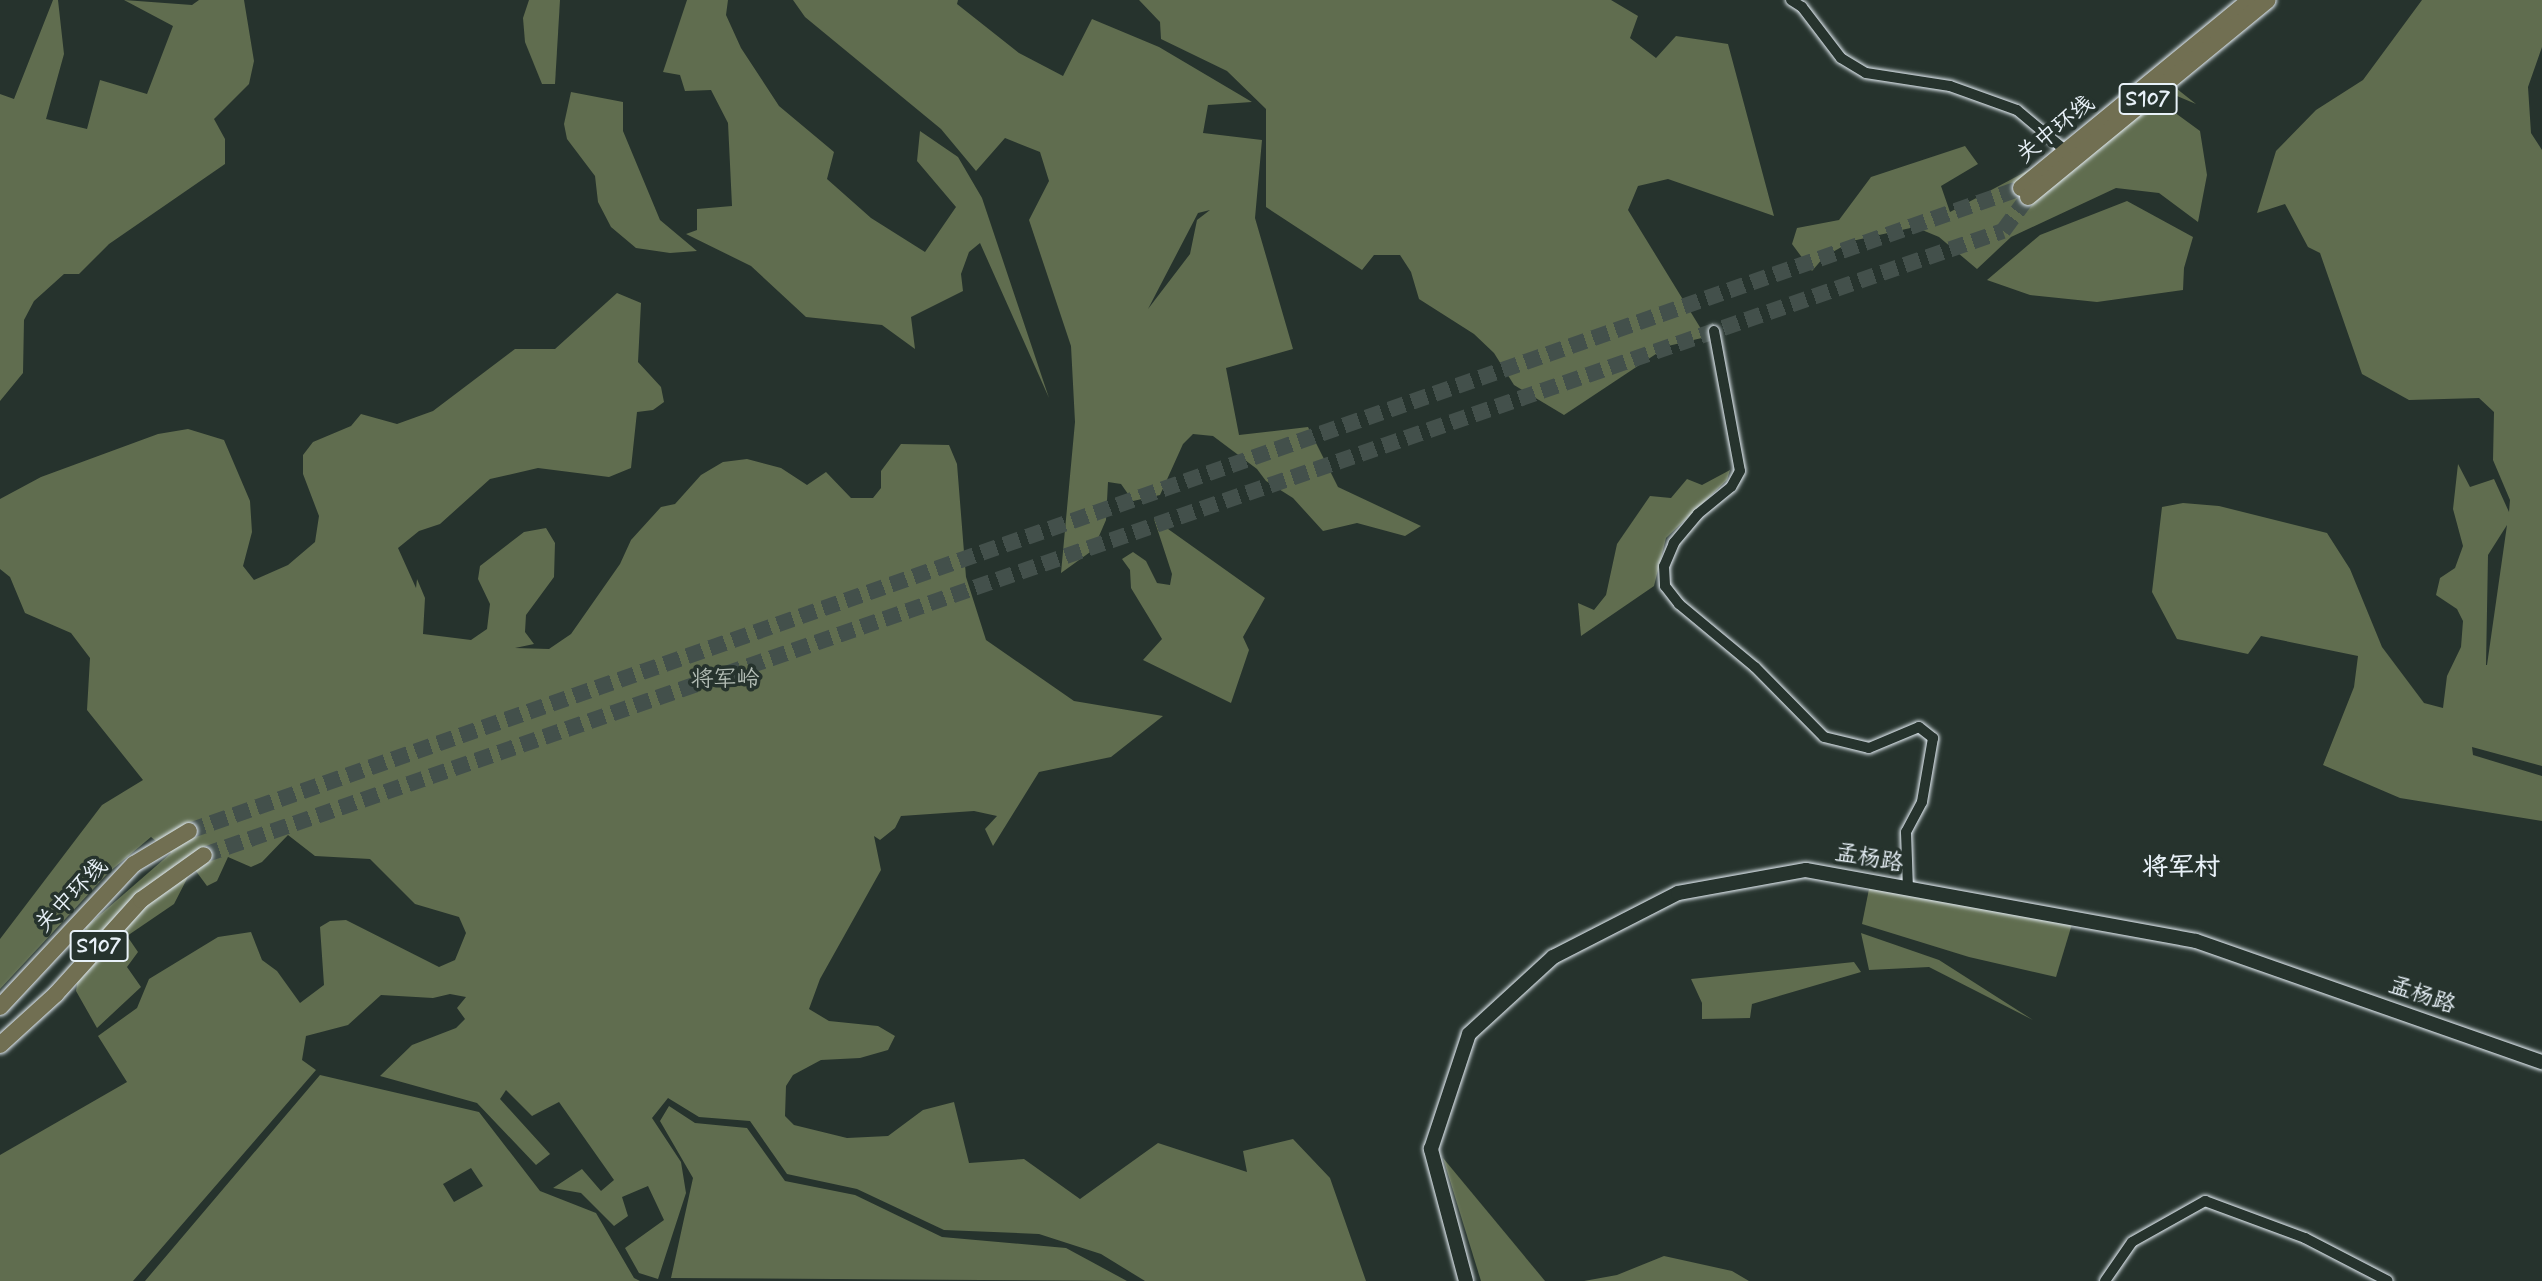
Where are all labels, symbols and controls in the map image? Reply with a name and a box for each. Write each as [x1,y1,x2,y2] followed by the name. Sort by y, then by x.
[2118,82,2178,116] road number: S107
[2012,90,2100,170] street label: 关中环线
[691,666,759,694] park label: 将军岭
[1833,839,1905,879] street label: 孟杨路
[30,853,114,939] street label: 关中环线
[2142,853,2220,885] district label: 将军村
[69,928,129,964] road number: S107
[2385,972,2459,1020] street label: 孟杨路

